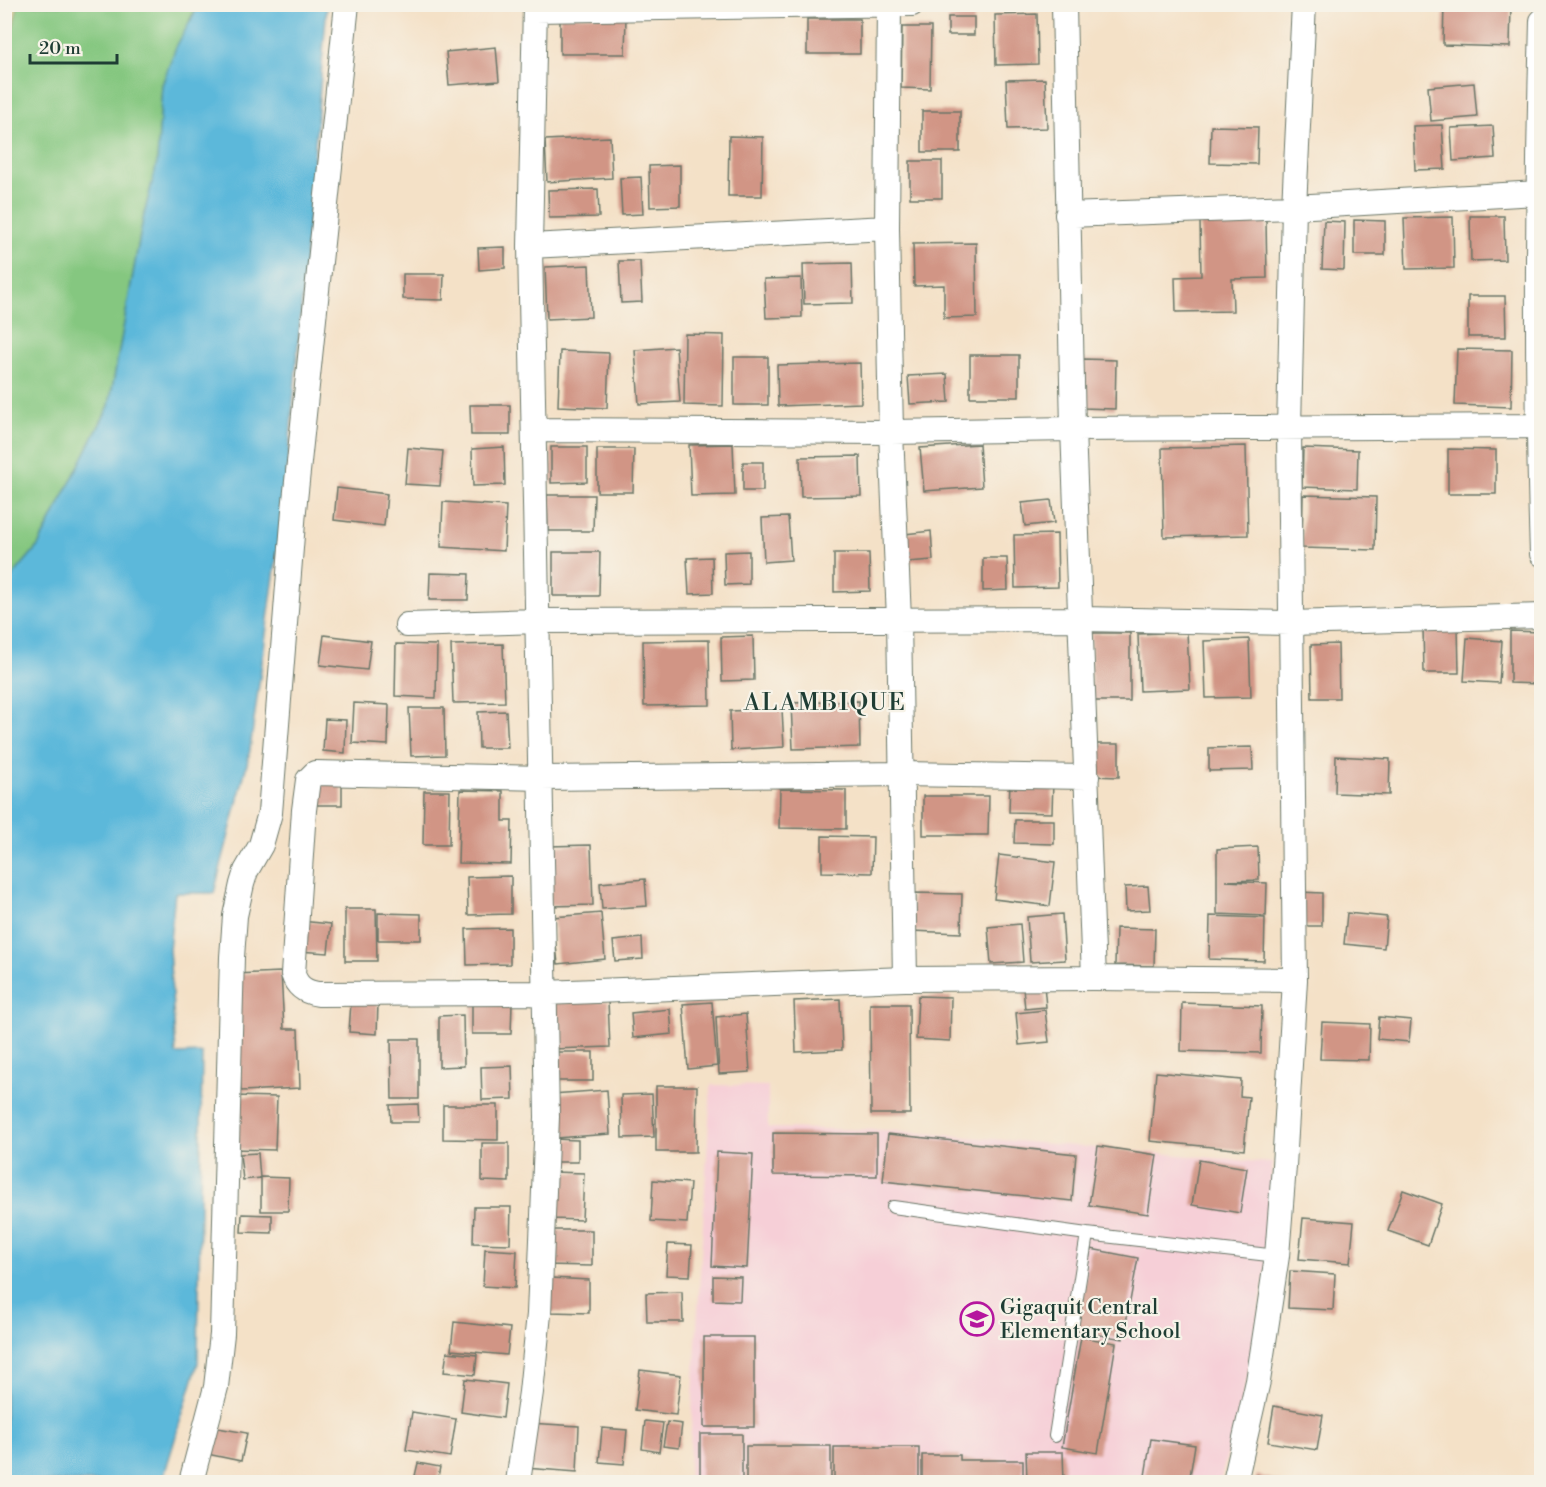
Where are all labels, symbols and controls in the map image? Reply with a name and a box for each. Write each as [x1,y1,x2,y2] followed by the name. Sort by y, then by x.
[30,27,117,65] scale bar
[39,37,81,60] text: 20 m
[743,688,906,718] district label: ALAMBIQUE
[1000,1295,1180,1345] place label: Gigaquit Central Elementary School
[959,1301,995,1337] school or university icon: Gigaquit Central Elementary School

